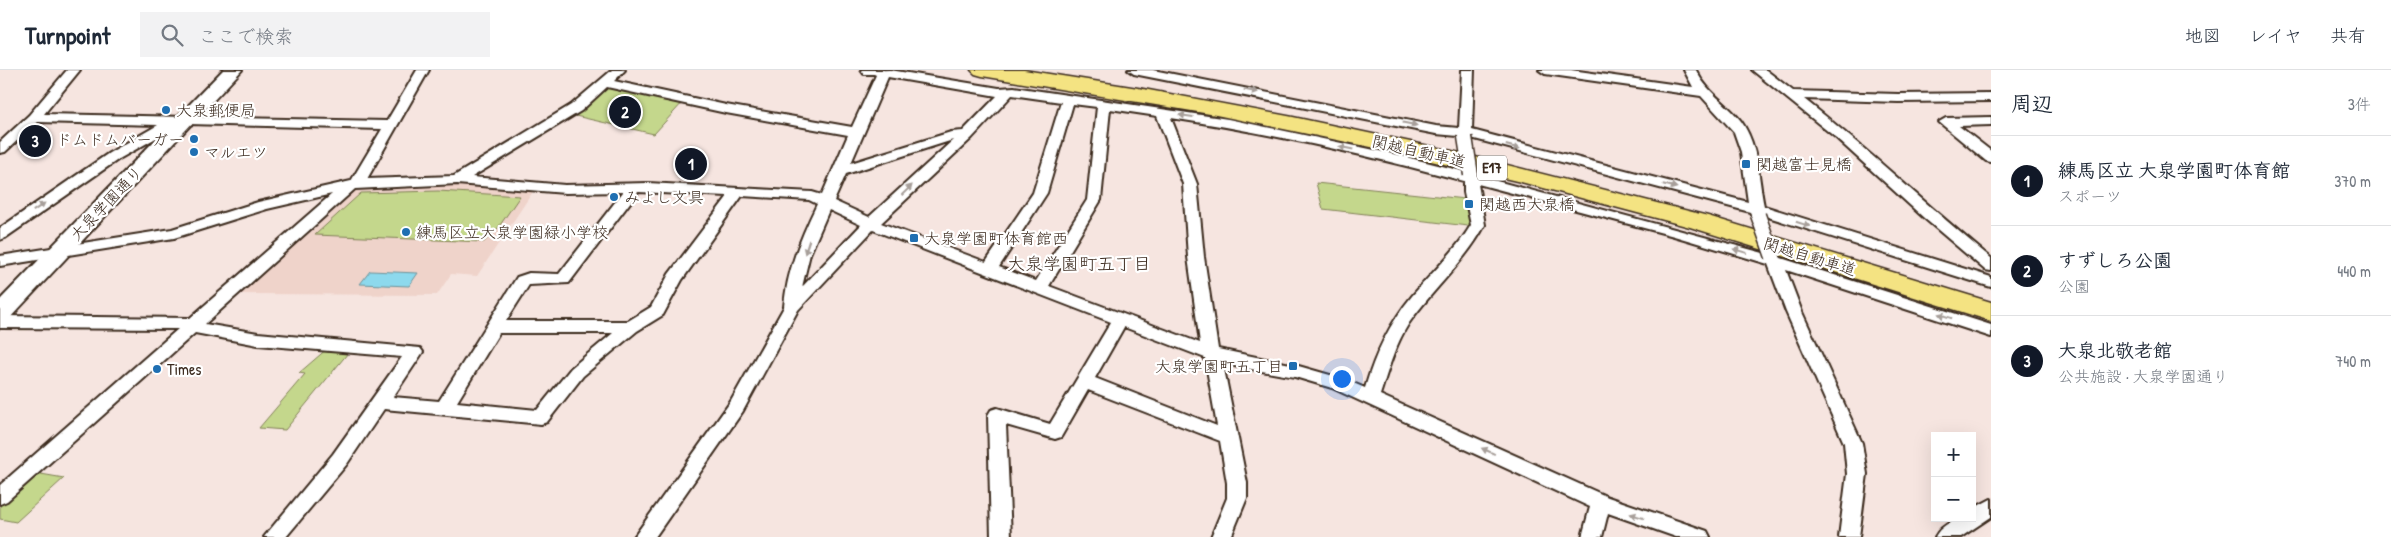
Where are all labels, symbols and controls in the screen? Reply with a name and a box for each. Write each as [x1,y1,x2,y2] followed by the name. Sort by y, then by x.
[140,12,490,57] search box
[25,19,110,51] text: Turnpoint
[158,21,186,49] icon: search
[198,23,293,49] text: ここで検索
[2185,23,2221,48] text: 地図
[2249,23,2302,48] text: レイヤ
[2330,23,2366,48] text: 共有
[1243,88,1259,96] one-way arrow
[2011,89,2053,118] text: 周辺
[609,93,641,131] pin: 2
[2348,93,2371,115] text: 3件
[176,99,256,121] place label: 大泉郵便局
[160,104,172,116] marker: 大泉郵便局
[1178,112,1194,120] one-way arrow
[1402,120,1417,128] one-way arrow
[19,122,51,160] pin: 3
[56,128,184,150] place label: ドムドムバーガー
[1370,129,1468,173] street label: 関越自動車道
[188,133,200,145] marker: ドムドムバーガー
[204,141,268,163] place label: マルエツ
[1505,143,1520,151] one-way arrow
[1338,144,1353,152] one-way arrow
[675,145,707,183] pin: 1
[188,146,200,158] marker: マルエツ
[1756,153,1852,175] place label: 関越富士見橋
[1477,156,1507,180] road number: E17
[2058,157,2290,183] text: 練馬区立 大泉学園町体育館
[1740,158,1752,170] marker: 関越富士見橋
[65,161,147,245] street label: 大泉学園通り
[2024,170,2030,192] text: 1
[2334,170,2371,192] text: 370 m
[1663,182,1678,190] one-way arrow
[900,184,912,196] one-way arrow
[2058,185,2122,207] text: スポーツ
[624,186,704,208] place label: みよし文具
[608,191,620,203] marker: みよし文具
[1479,193,1575,215] place label: 関越西大泉橋
[1463,198,1475,210] marker: 関越西大泉橋
[33,202,46,212] one-way arrow
[1796,220,1811,228] one-way arrow
[416,221,608,243] place label: 練馬区立大泉学園緑小学校
[400,226,412,238] marker: 練馬区立大泉学園緑小学校
[924,227,1068,249] place label: 大泉学園町体育館西
[1761,231,1859,281] street label: 関越自動車道
[908,232,920,244] marker: 大泉学園町体育館西
[802,240,810,255] one-way arrow
[1732,247,1747,255] one-way arrow
[2058,247,2172,273] text: すずしろ公園
[1007,251,1151,276] district label: 大泉学園町五丁目
[2023,260,2031,282] text: 2
[2337,260,2371,282] text: 440 m
[2058,275,2090,297] text: 公園
[1937,312,1952,319] one-way arrow
[2058,337,2172,363] text: 大泉北敬老館
[2023,350,2031,372] text: 3
[2335,350,2371,372] text: 740 m
[1155,355,1283,377] place label: 大泉学園町五丁目
[167,358,201,380] place label: Times
[1287,360,1299,372] marker: 大泉学園町五丁目
[151,363,163,375] marker: Times
[2058,365,2229,387] text: 公共施設 · 大泉学園通り
[1329,366,1355,392] your location
[1931,432,1976,522] map controls
[1931,432,1976,477] button: +
[1481,447,1495,455] one-way arrow
[1931,477,1976,522] button: −
[1630,512,1645,519] one-way arrow

